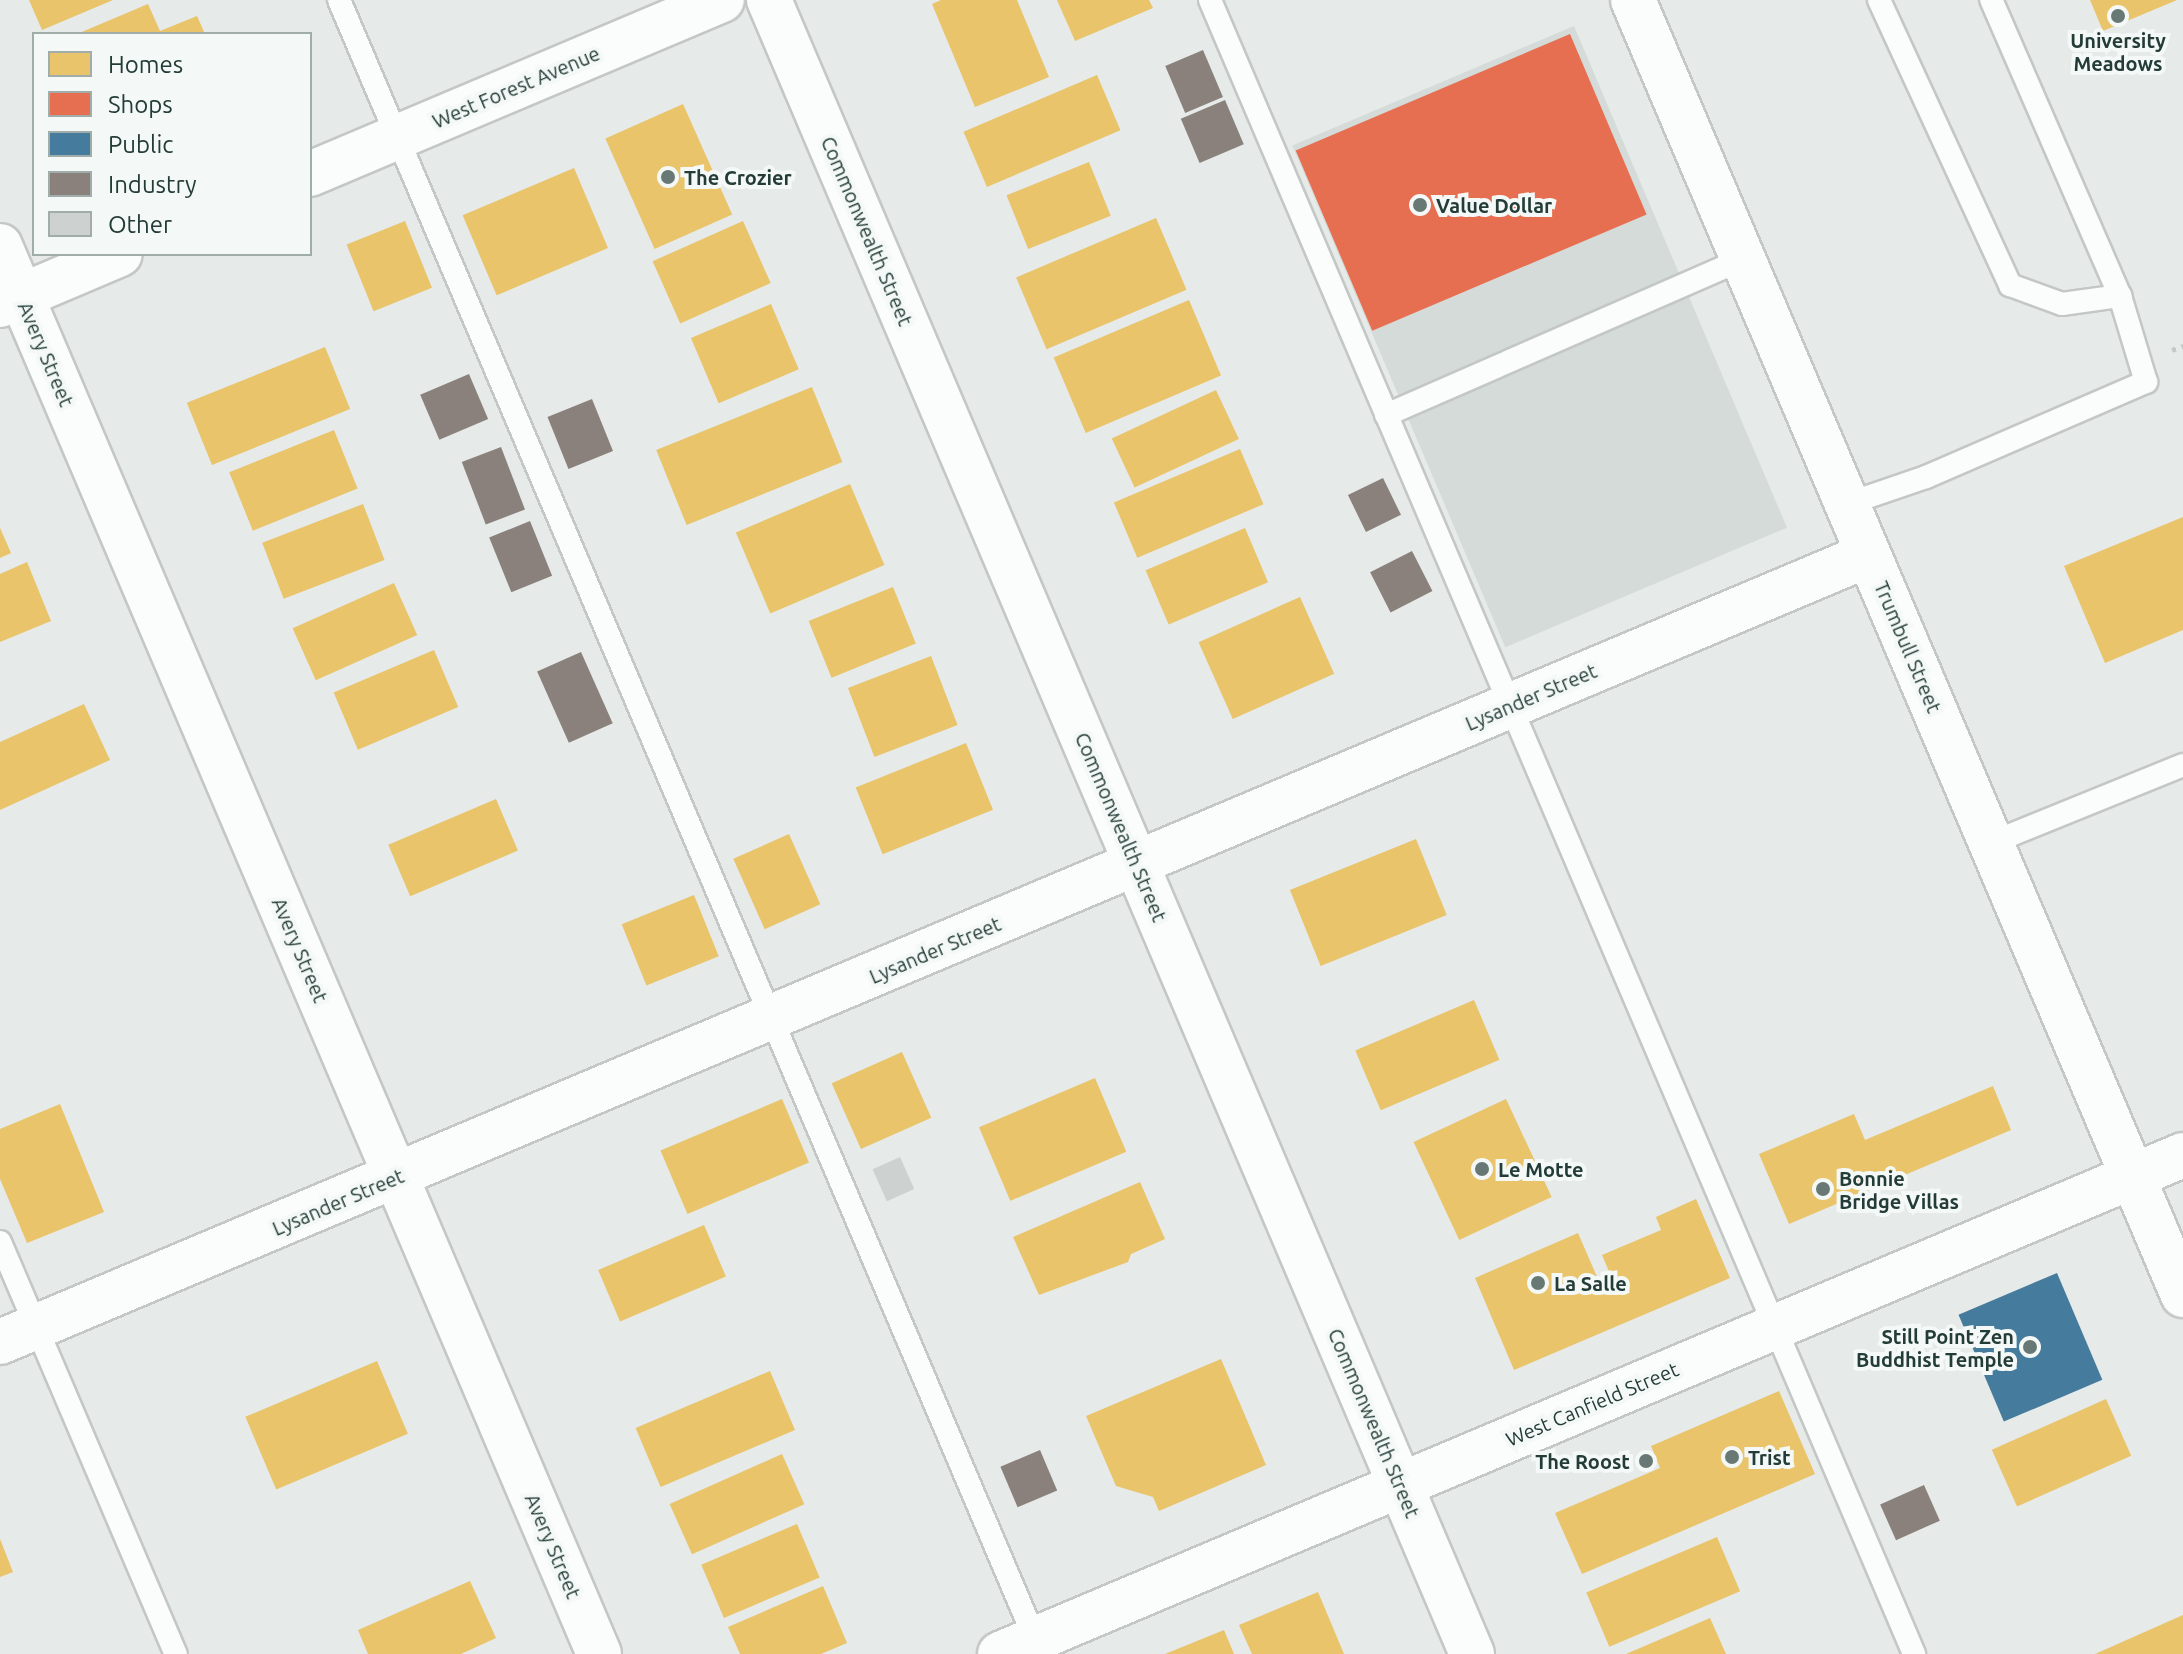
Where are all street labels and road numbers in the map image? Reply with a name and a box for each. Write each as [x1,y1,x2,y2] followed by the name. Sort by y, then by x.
[429,41,603,133] street label: West Forest Avenue
[816,133,918,329] street label: Commonwealth Street
[13,298,79,410] street label: Avery Street
[1869,578,1947,716] street label: Trumbull Street
[1462,658,1600,736] street label: Lysander Street
[1070,729,1172,925] street label: Commonwealth Street
[267,894,333,1006] street label: Avery Street
[866,911,1004,989] street label: Lysander Street
[269,1163,407,1241] street label: Lysander Street
[1323,1325,1425,1521] street label: Commonwealth Street
[1502,1357,1682,1451] street label: West Canfield Street
[520,1490,586,1602] street label: Avery Street

